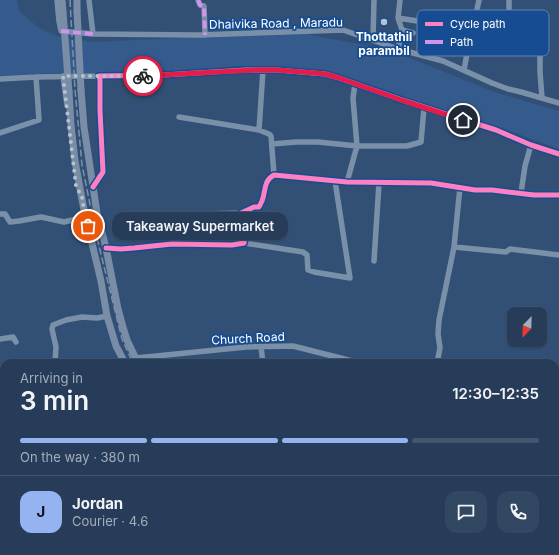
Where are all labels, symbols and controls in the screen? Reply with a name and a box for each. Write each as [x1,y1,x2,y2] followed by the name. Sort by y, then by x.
[417,10,549,56] legend
[209,14,343,32] street label: Dhaivika Road , Maradu
[379,17,389,27] marker: Thottathil parambil
[450,17,506,31] text: Cycle path
[356,29,412,58] place label: Thottathil parambil
[450,35,473,49] text: Path
[123,56,163,96] courier
[132,65,154,87] icon: bike
[446,103,480,137] pin
[452,109,474,131] icon: home
[71,209,105,243] pin
[112,212,288,240] callout: Takeaway Supermarket
[77,215,99,237] icon: bag
[126,218,274,234] text: Takeaway Supermarket
[507,307,547,347] north arrow
[507,307,547,347] map controls
[211,329,285,347] street label: Church Road
[20,370,83,386] text: Arriving in
[452,384,539,403] text: 12:30–12:35
[20,385,89,416] text: 3 min
[20,449,140,465] text: On the way · 380 m
[445,491,487,533] button: chat
[497,491,539,533] button: phone
[72,494,123,513] text: Jordan
[37,502,45,521] text: J
[72,513,148,529] text: Courier · 4.6

